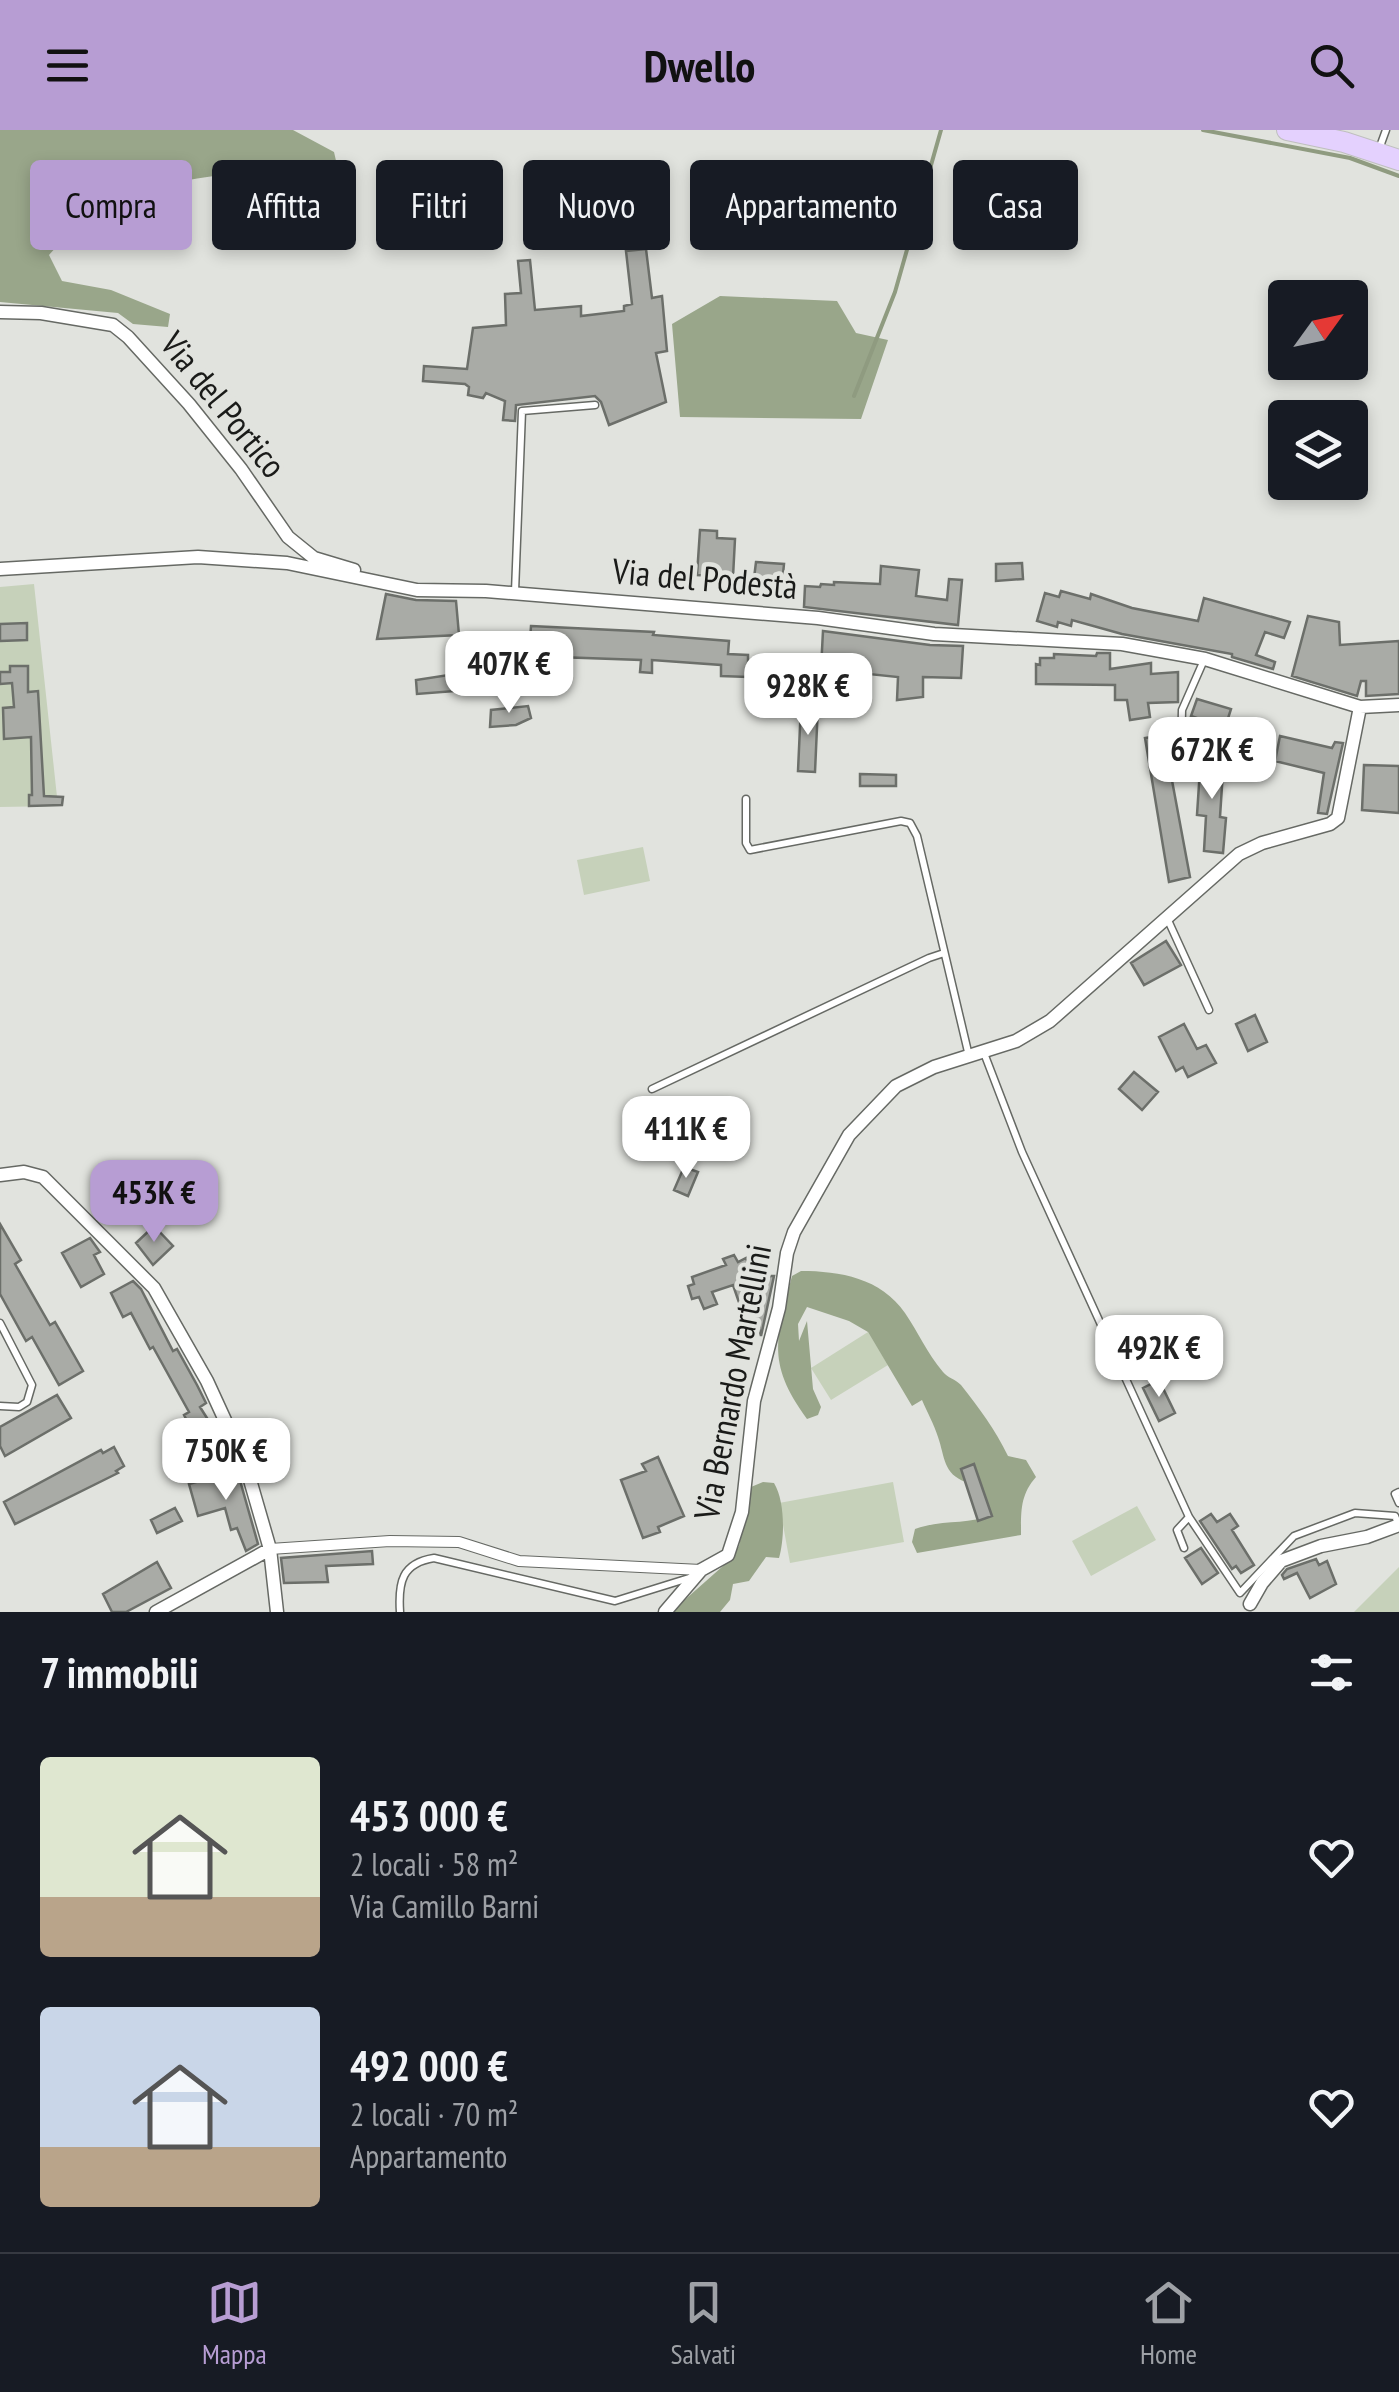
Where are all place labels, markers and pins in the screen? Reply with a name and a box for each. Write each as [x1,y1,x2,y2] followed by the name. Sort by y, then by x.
[428,631,590,716] pin: 407K €
[727,653,889,738] pin: 928K €
[1131,717,1293,802] pin: 672K €
[605,1096,767,1181] pin: 411K €
[73,1160,235,1245] pin: 453K €
[1078,1315,1240,1400] pin: 492K €
[145,1418,307,1503] pin: 750K €

